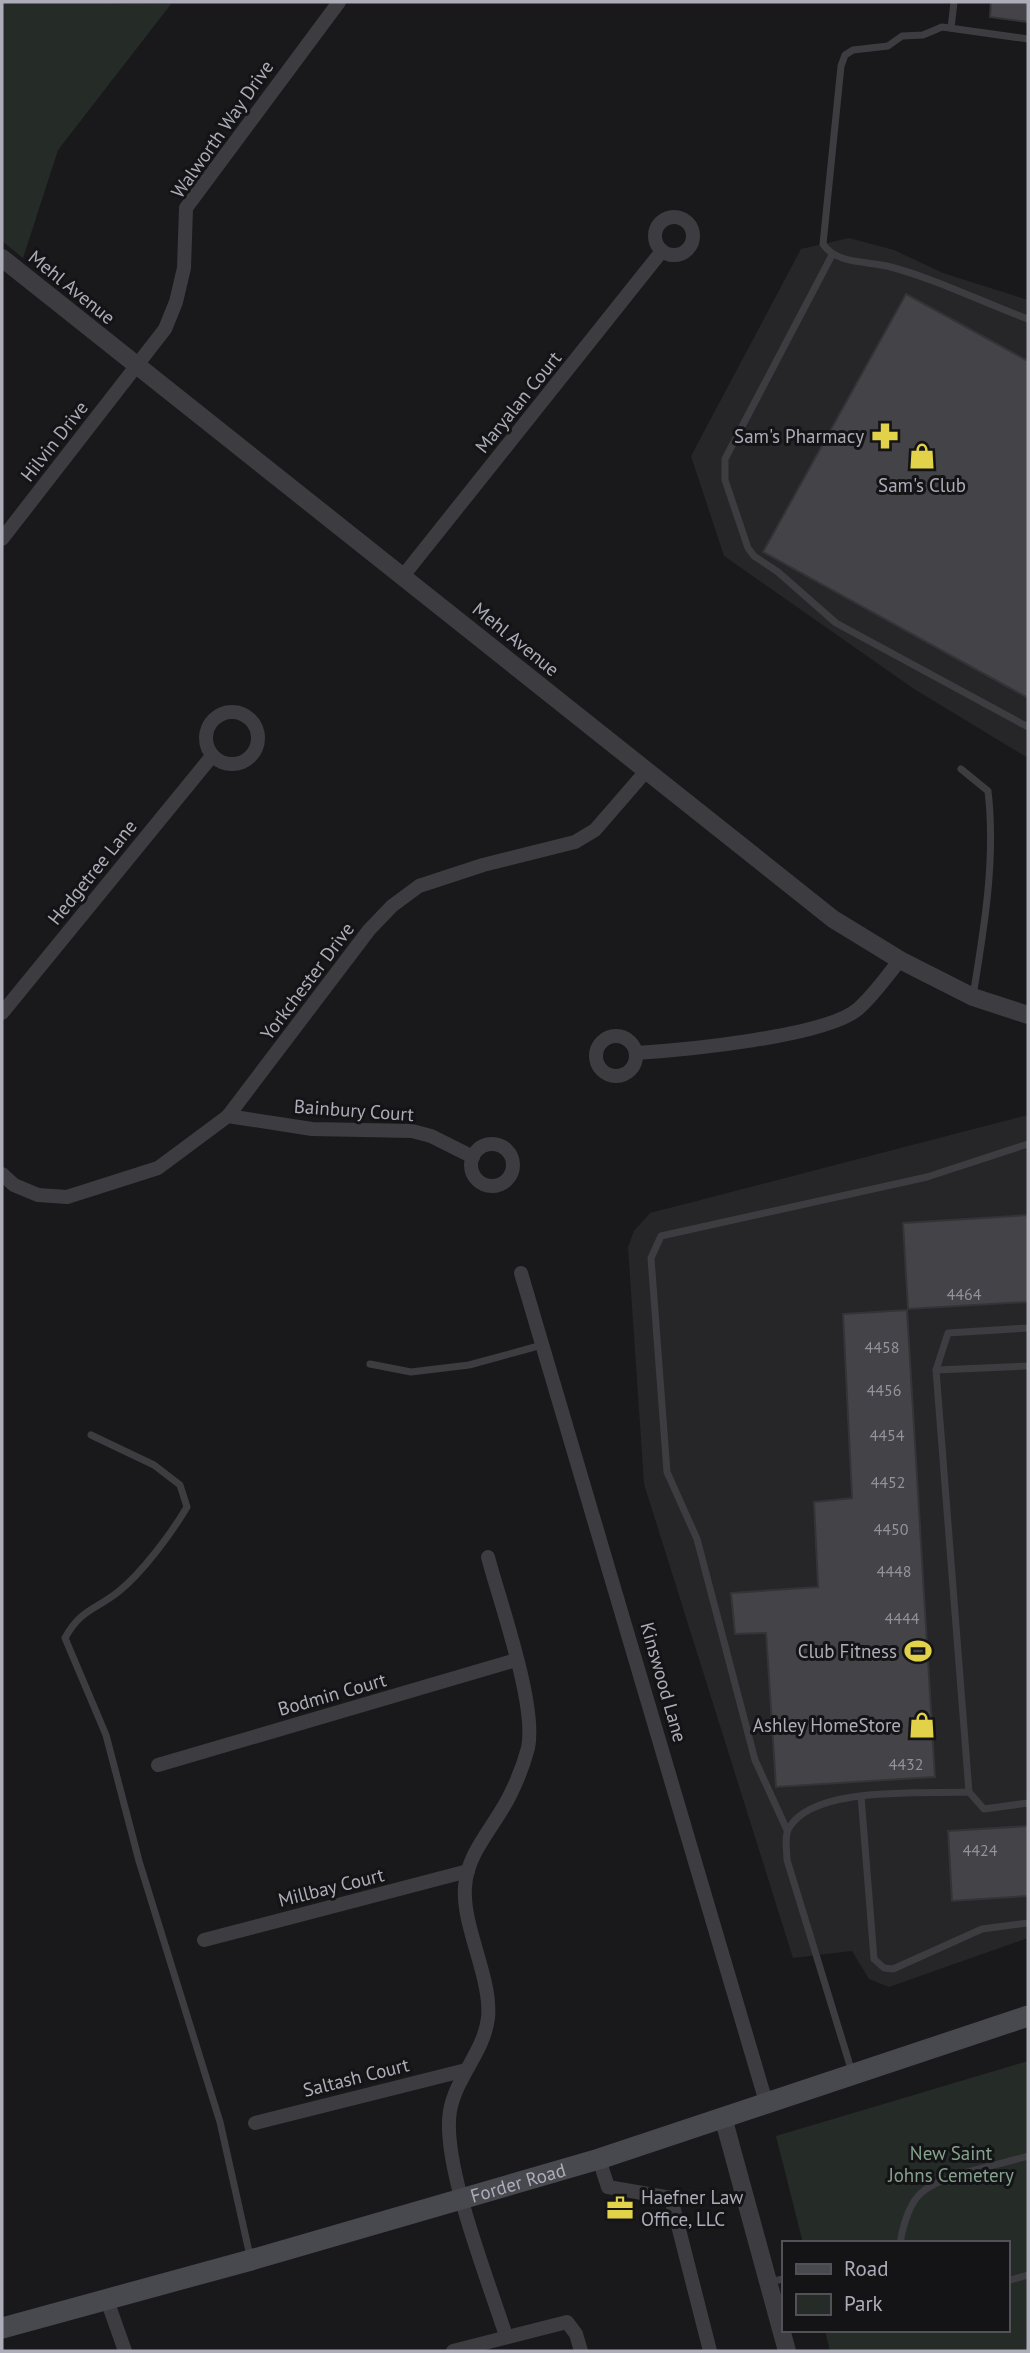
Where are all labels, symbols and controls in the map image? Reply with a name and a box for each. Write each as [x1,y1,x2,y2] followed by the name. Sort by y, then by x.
[166,56,278,202] street label: Walworth Way Drive
[24,245,120,329] street label: Mehl Avenue
[470,346,567,458] street label: Maryalan Court
[15,396,93,486] street label: Hilvin Drive
[870,421,900,451] pharmacy icon: Sam's Pharmacy
[734,424,864,448] place label: Sam's Pharmacy
[907,441,937,471] shop icon: Sam's Club
[878,473,966,497] place label: Sam's Club
[468,597,564,681] street label: Mehl Avenue
[42,815,142,929] street label: Hedgetree Lane
[255,917,359,1045] street label: Yorkchester Drive
[293,1094,415,1126] street label: Bainbury Court
[947,1284,982,1304] house number: 4464
[865,1337,899,1357] house number: 4458
[867,1380,901,1400] house number: 4456
[870,1425,905,1445] house number: 4454
[871,1472,905,1492] house number: 4452
[874,1519,909,1539] house number: 4450
[877,1561,911,1581] house number: 4448
[885,1608,920,1628] house number: 4444
[635,1619,693,1745] street label: Kinswood Lane
[903,1636,933,1666] sports icon: Club Fitness
[798,1639,897,1663] place label: Club Fitness
[275,1667,389,1721] street label: Bodmin Court
[907,1710,937,1740] shop icon: Ashley HomeStore
[753,1713,901,1737] place label: Ashley HomeStore
[889,1754,923,1774] house number: 4432
[963,1840,998,1860] house number: 4424
[276,1862,387,1912] street label: Millbay Court
[300,2052,412,2102] street label: Saltash Court
[887,2141,1014,2187] park label: New Saint Johns Cemetery
[467,2157,568,2208] street label: Forder Road
[641,2185,743,2231] place label: Haefner Law Office, LLC
[605,2193,635,2223] office icon: Haefner Law Office, LLC
[782,2241,1009,2332] legend
[844,2255,888,2282] text: Road
[844,2290,883,2317] text: Park

